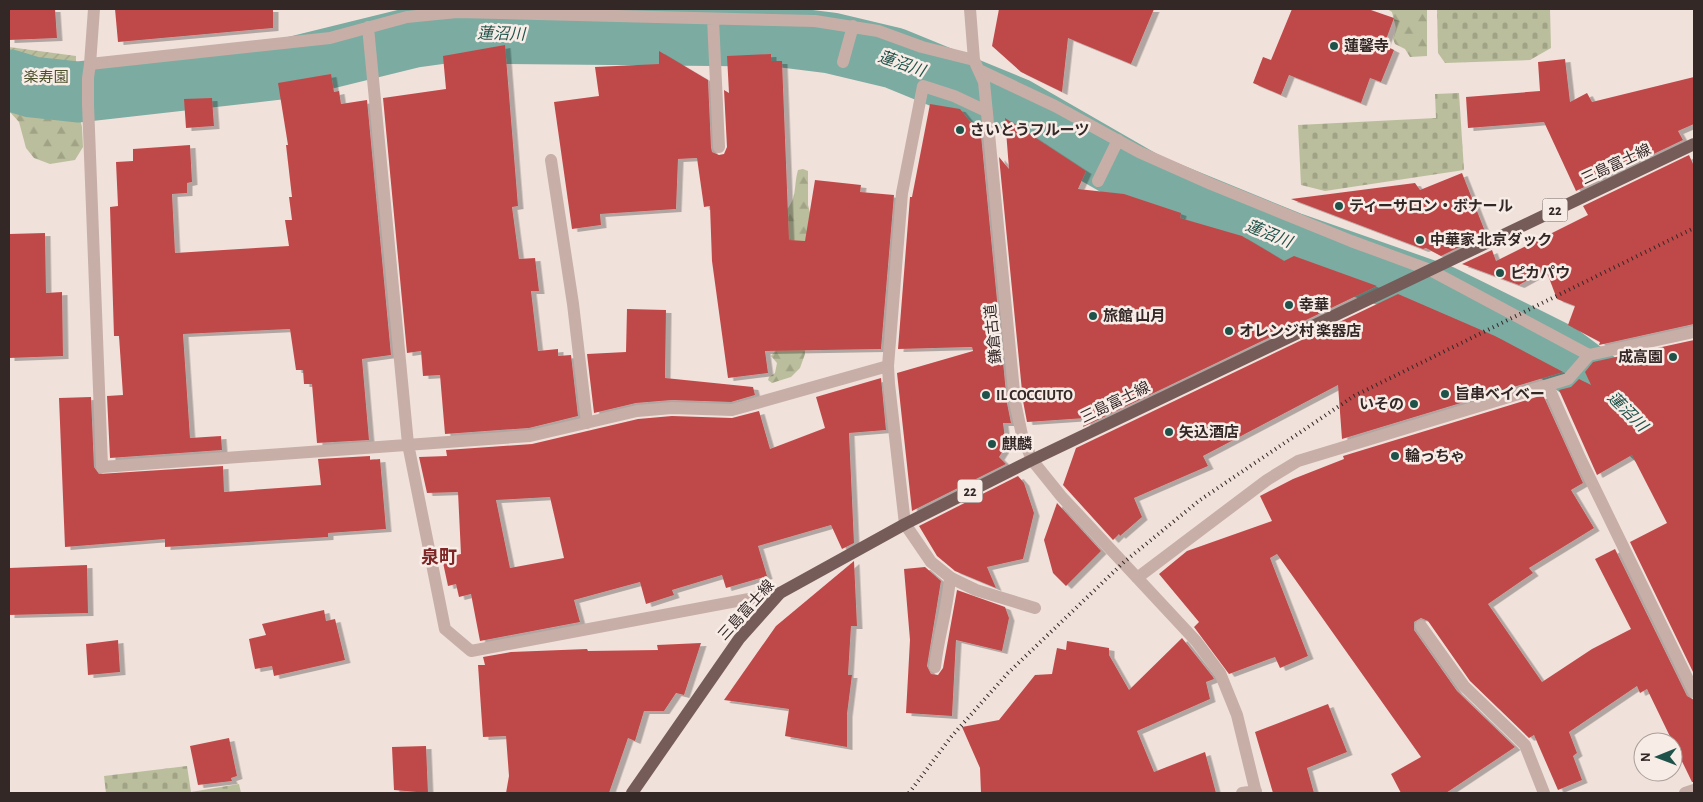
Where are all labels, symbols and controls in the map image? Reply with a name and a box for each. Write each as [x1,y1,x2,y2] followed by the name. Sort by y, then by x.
[477,25,527,42] water label: 蓮沼川
[1344,38,1389,54] place label: 蓮馨寺
[1328,40,1340,52] marker: 蓮馨寺
[876,48,929,80] water label: 蓮沼川
[23,69,69,85] park label: 楽寿園
[970,122,1089,138] place label: さいとうフルーツ
[954,124,966,136] marker: さいとうフルーツ
[1579,141,1653,187] street label: 三島富士線
[1349,198,1513,214] place label: ティーサロン・ボナール
[1542,198,1568,222] road number: 22
[1333,200,1345,212] marker: ティーサロン・ボナール
[1243,217,1296,251] water label: 蓮沼川
[1430,232,1552,248] place label: 中華家 北京ダック
[1414,234,1426,246] marker: 中華家 北京ダック
[1510,265,1570,281] place label: ピカパウ
[1494,267,1506,279] marker: ピカパウ
[1299,297,1329,313] place label: 幸華
[1283,299,1295,311] marker: 幸華
[981,303,1004,365] street label: 鎌倉古道
[1103,307,1165,324] place label: 旅館 山月
[1087,310,1099,322] marker: 旅館 山月
[1239,322,1361,339] place label: オレンジ村 楽器店
[1223,325,1235,337] marker: オレンジ村 楽器店
[1618,348,1663,365] place label: 成高園
[1667,351,1679,363] marker: 成高園
[1078,378,1152,426] street label: 三島富士線
[1455,386,1545,402] place label: 旨串ベイベー
[996,388,1073,403] place label: IL COCCIUTO
[1439,388,1451,400] marker: 旨串ベイベー
[1605,388,1652,436] water label: 蓮沼川
[980,389,992,401] marker: IL COCCIUTO
[1359,397,1404,412] place label: いその
[1408,398,1420,410] marker: いその
[1179,424,1239,440] place label: 矢込酒店
[1163,426,1175,438] marker: 矢込酒店
[1002,435,1032,452] place label: 麒麟
[986,438,998,450] marker: 麒麟
[1405,447,1465,464] place label: 輪っちゃ
[1389,450,1401,462] marker: 輪っちゃ
[958,480,982,502] road number: 22
[421,547,457,567] district label: 泉町
[715,577,777,643] street label: 三島富士線
[1633,732,1683,782] north arrow
[1639,752,1653,762] text: N

